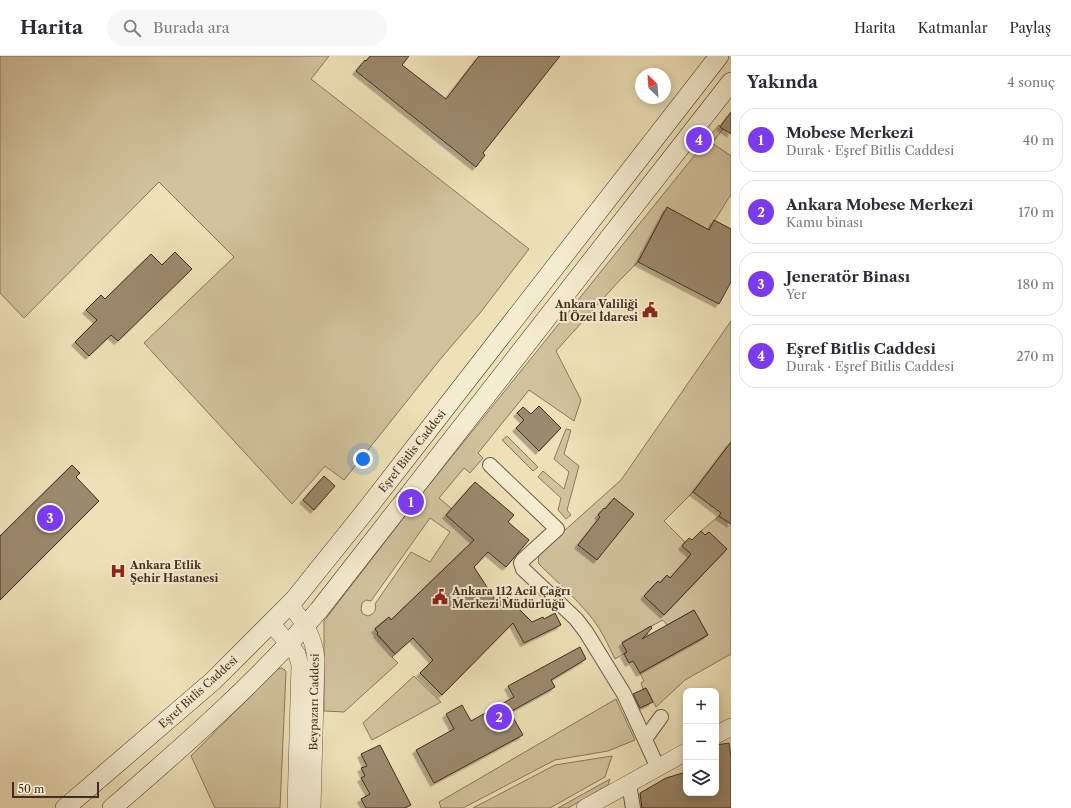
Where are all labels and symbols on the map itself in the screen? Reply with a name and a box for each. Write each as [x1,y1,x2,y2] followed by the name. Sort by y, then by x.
[635,68,671,104] north arrow
[686,125,712,155] pin: 4
[554,297,638,324] place label: Ankara Valiliği İl Özel İdaresi
[641,301,659,319] public building icon: Ankara Valiliği İl Özel İdaresi
[375,406,449,495] street label: Eşref Bitlis Caddesi
[353,449,373,469] your location
[398,487,424,517] pin: 1
[37,503,63,533] pin: 3
[129,558,218,585] place label: Ankara Etlik Şehir Hastanesi
[109,562,127,580] hospital icon: Ankara Etlik Şehir Hastanesi
[451,584,570,611] place label: Ankara 112 Acil Çağrı Merkezi Müdürlüğü
[431,588,449,606] public building icon: Ankara 112 Acil Çağrı Merkezi Müdürlüğü
[156,653,241,731] street label: Eşref Bitlis Caddesi
[306,653,322,750] street label: Beypazarı Caddesi
[486,702,512,732] pin: 2
[12,780,99,799] scale bar

